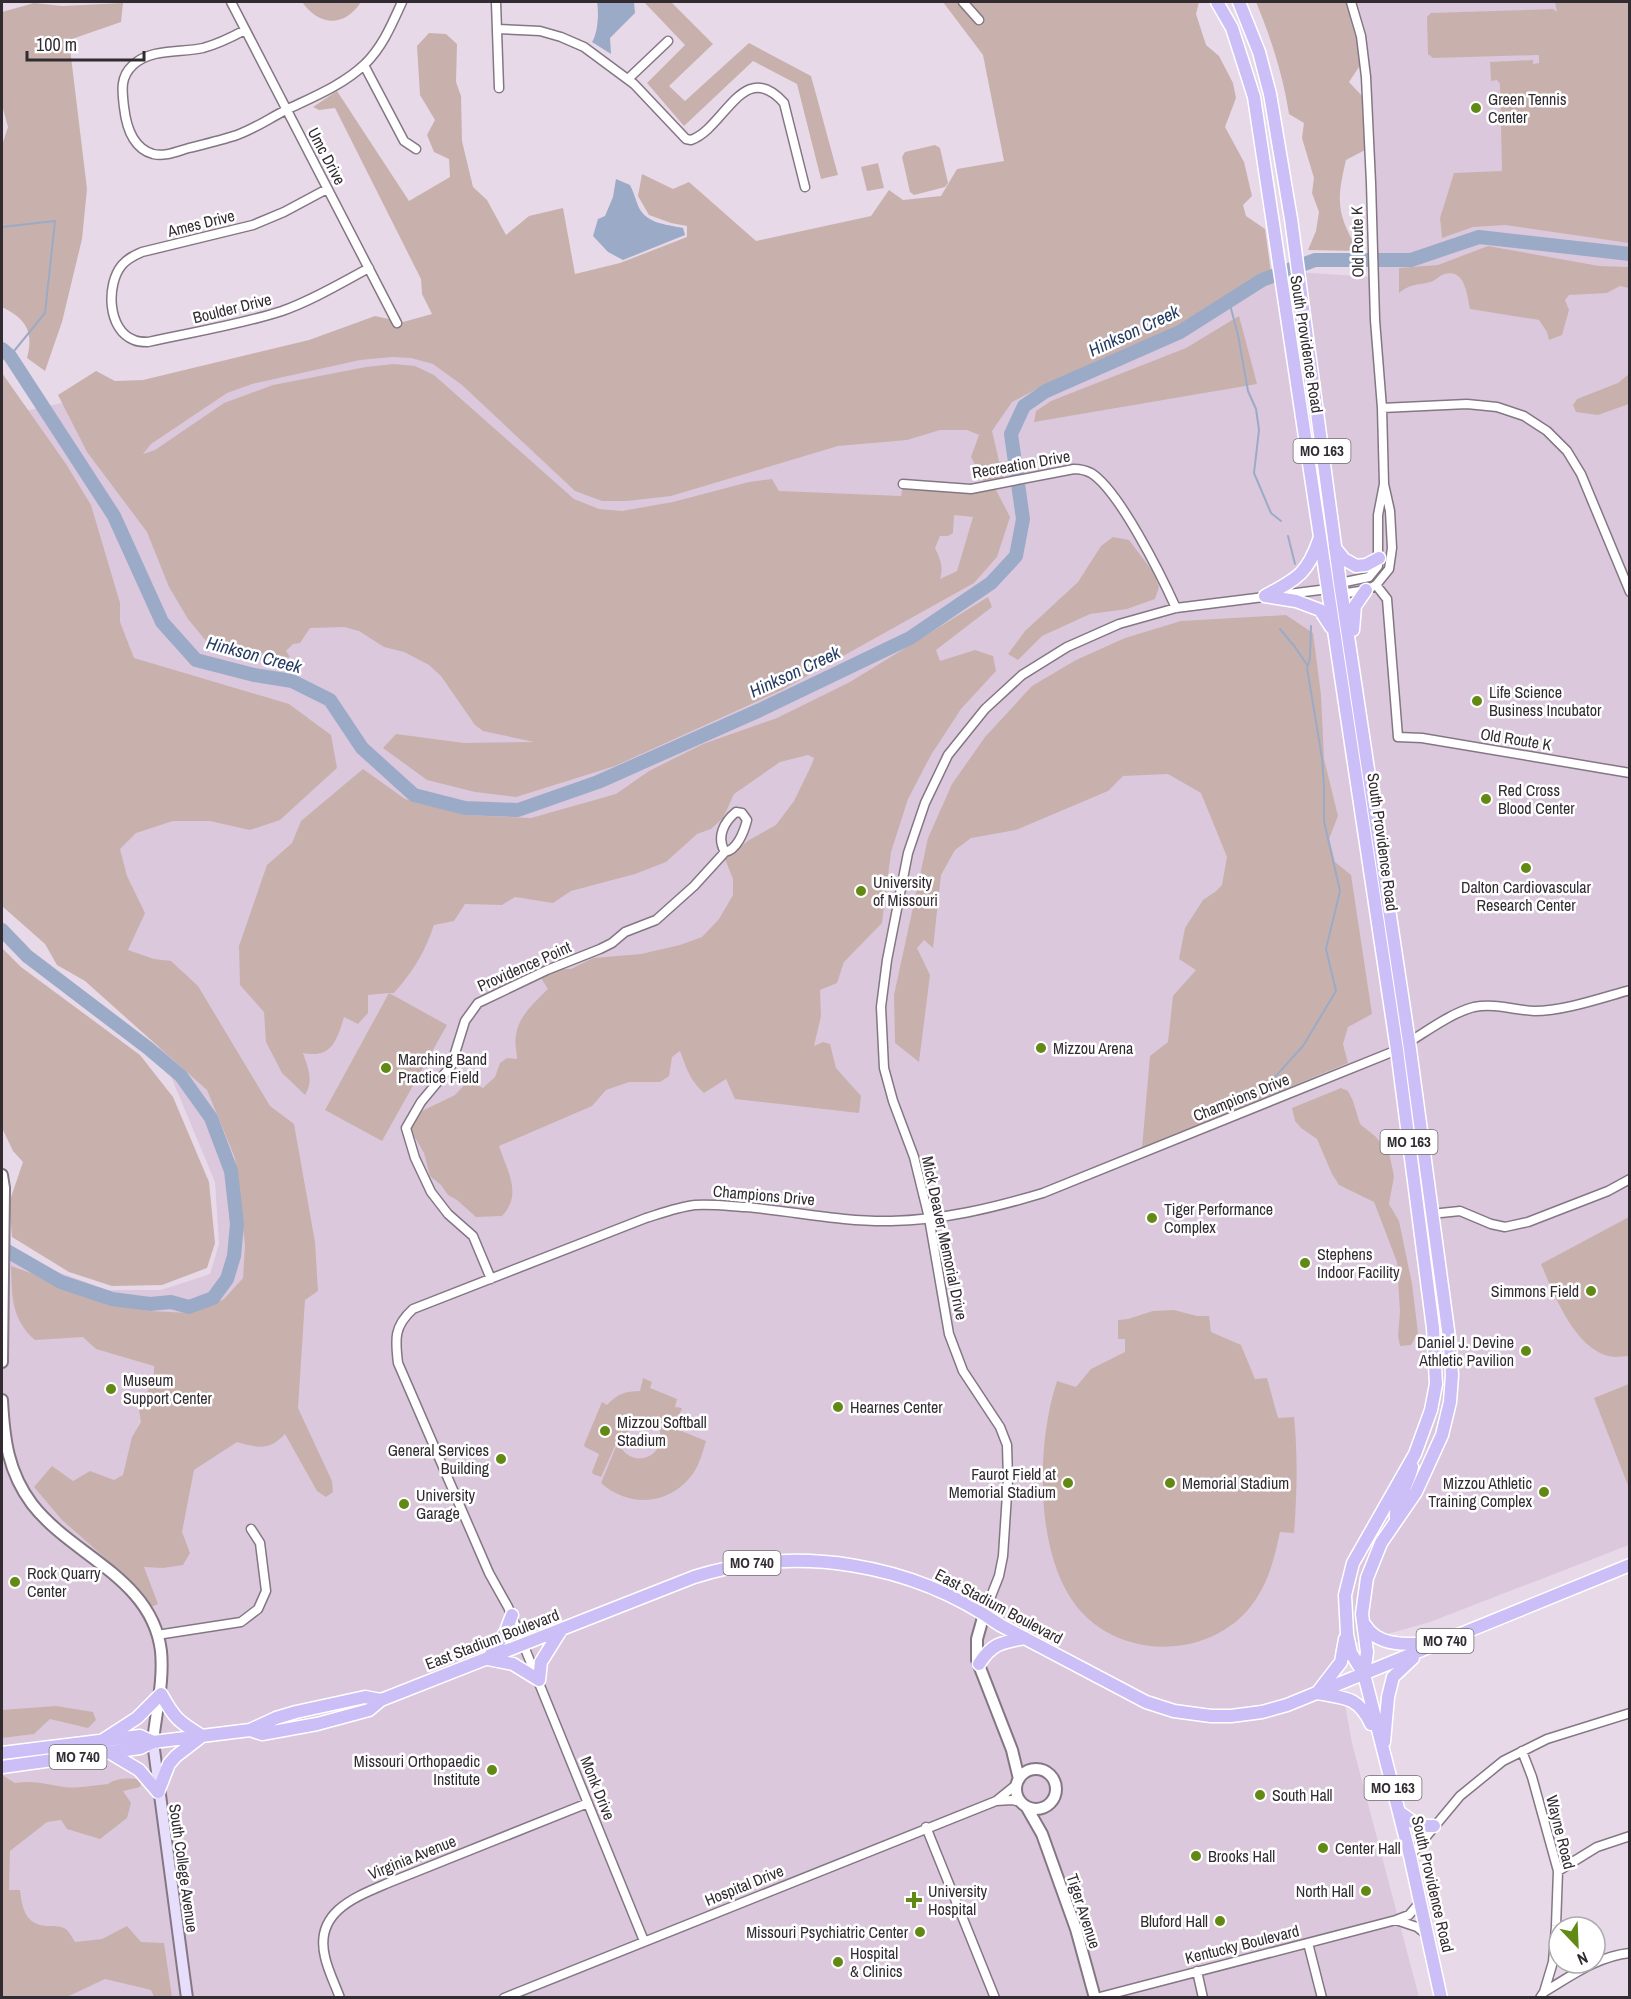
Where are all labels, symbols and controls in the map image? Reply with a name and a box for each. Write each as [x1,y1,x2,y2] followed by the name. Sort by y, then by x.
[27,24,144,62] scale bar
[36,32,77,57] text: 100 m
[1488,88,1567,128] place label: Green Tennis Center
[1469,101,1483,115] marker: Green Tennis Center
[303,123,351,189] street label: Umc Drive
[164,204,237,242] street label: Ames Drive
[1345,206,1369,278] street label: Old Route K
[1285,273,1329,415] street label: South Providence Road
[190,288,274,328] street label: Boulder Drive
[1084,298,1184,363] water label: Hinkson Creek
[1294,439,1350,463] road number: MO 163
[970,445,1072,483] street label: Recreation Drive
[204,630,305,679] water label: Hinkson Creek
[745,639,845,704] water label: Hinkson Creek
[1489,681,1602,721] place label: Life Science Business Incubator
[1470,694,1484,708] marker: Life Science Business Incubator
[1479,723,1553,755] street label: Old Route K
[1362,771,1404,913] street label: South Providence Road
[1498,779,1575,819] place label: Red Cross Blood Center
[1479,792,1493,806] marker: Red Cross Blood Center
[1519,861,1533,875] marker: Dalton Cardiovascular Research Center
[873,871,938,911] place label: University of Missouri
[1461,876,1592,916] place label: Dalton Cardiovascular Research Center
[854,884,868,898] marker: University of Missouri
[474,935,575,997] street label: Providence Point
[1053,1037,1134,1059] place label: Mizzou Arena
[1034,1041,1048,1055] marker: Mizzou Arena
[398,1048,487,1088] place label: Marching Band Practice Field
[379,1061,393,1075] marker: Marching Band Practice Field
[1190,1068,1292,1126] street label: Champions Drive
[1380,1130,1438,1154] road number: MO 163
[917,1154,973,1322] street label: Mick Deaver Memorial Drive
[712,1180,816,1210] street label: Champions Drive
[1164,1198,1273,1238] place label: Tiger Performance Complex
[1145,1211,1159,1225] marker: Tiger Performance Complex
[1317,1243,1400,1283] place label: Stephens Indoor Facility
[1298,1256,1312,1270] marker: Stephens Indoor Facility
[1491,1280,1579,1302] place label: Simmons Field
[1584,1284,1598,1298] marker: Simmons Field
[1417,1331,1514,1371] place label: Daniel J. Devine Athletic Pavilion
[1519,1344,1533,1358] marker: Daniel J. Devine Athletic Pavilion
[123,1369,213,1409] place label: Museum Support Center
[104,1382,118,1396] marker: Museum Support Center
[850,1396,943,1418] place label: Hearnes Center
[831,1400,845,1414] marker: Hearnes Center
[617,1411,707,1451] place label: Mizzou Softball Stadium
[598,1424,612,1438] marker: Mizzou Softball Stadium
[388,1439,490,1479] place label: General Services Building
[494,1452,508,1466] marker: General Services Building
[949,1463,1056,1503] place label: Faurot Field at Memorial Stadium
[1182,1472,1289,1494] place label: Memorial Stadium
[1428,1472,1532,1512] place label: Mizzou Athletic Training Complex
[1061,1476,1075,1490] marker: Faurot Field at Memorial Stadium
[1163,1476,1177,1490] marker: Memorial Stadium
[416,1484,475,1524] place label: University Garage
[1537,1485,1551,1499] marker: Mizzou Athletic Training Complex
[397,1497,411,1511] marker: University Garage
[724,1551,780,1575] road number: MO 740
[27,1562,101,1602] place label: Rock Quarry Center
[931,1563,1067,1649] street label: East Stadium Boulevard
[8,1575,22,1589] marker: Rock Quarry Center
[422,1603,562,1675] street label: East Stadium Boulevard
[1416,1629,1474,1653] road number: MO 740
[50,1745,106,1769] road number: MO 740
[354,1750,480,1790] place label: Missouri Orthopaedic Institute
[575,1753,621,1823] street label: Monk Drive
[485,1763,499,1777] marker: Missouri Orthopaedic Institute
[1364,1776,1422,1800] road number: MO 163
[1272,1784,1333,1806] place label: South Hall
[1253,1788,1267,1802] marker: South Hall
[1541,1793,1581,1871] street label: Wayne Road
[164,1802,204,1934] street label: South College Avenue
[1407,1814,1459,1954] street label: South Providence Road
[365,1829,459,1885] street label: Virginia Avenue
[1335,1837,1401,1859] place label: Center Hall
[1316,1841,1330,1855] marker: Center Hall
[1208,1845,1275,1867] place label: Brooks Hall
[1189,1849,1203,1863] marker: Brooks Hall
[701,1859,787,1911] street label: Hospital Drive
[1062,1871,1106,1951] street label: Tiger Avenue
[928,1880,987,1920] place label: University Hospital
[1296,1880,1354,1902] place label: North Hall
[1359,1884,1373,1898] marker: North Hall
[905,1891,923,1909] marker: University Hospital
[1140,1910,1208,1932] place label: Bluford Hall
[1213,1914,1227,1928] marker: Bluford Hall
[1547,1915,1607,1975] north arrow
[1183,1919,1301,1969] street label: Kentucky Boulevard
[746,1921,909,1943] place label: Missouri Psychiatric Center
[913,1925,927,1939] marker: Missouri Psychiatric Center
[850,1942,903,1982] place label: Hospital & Clinics
[1574,1947,1592,1971] text: N
[831,1955,845,1969] marker: Hospital & Clinics

